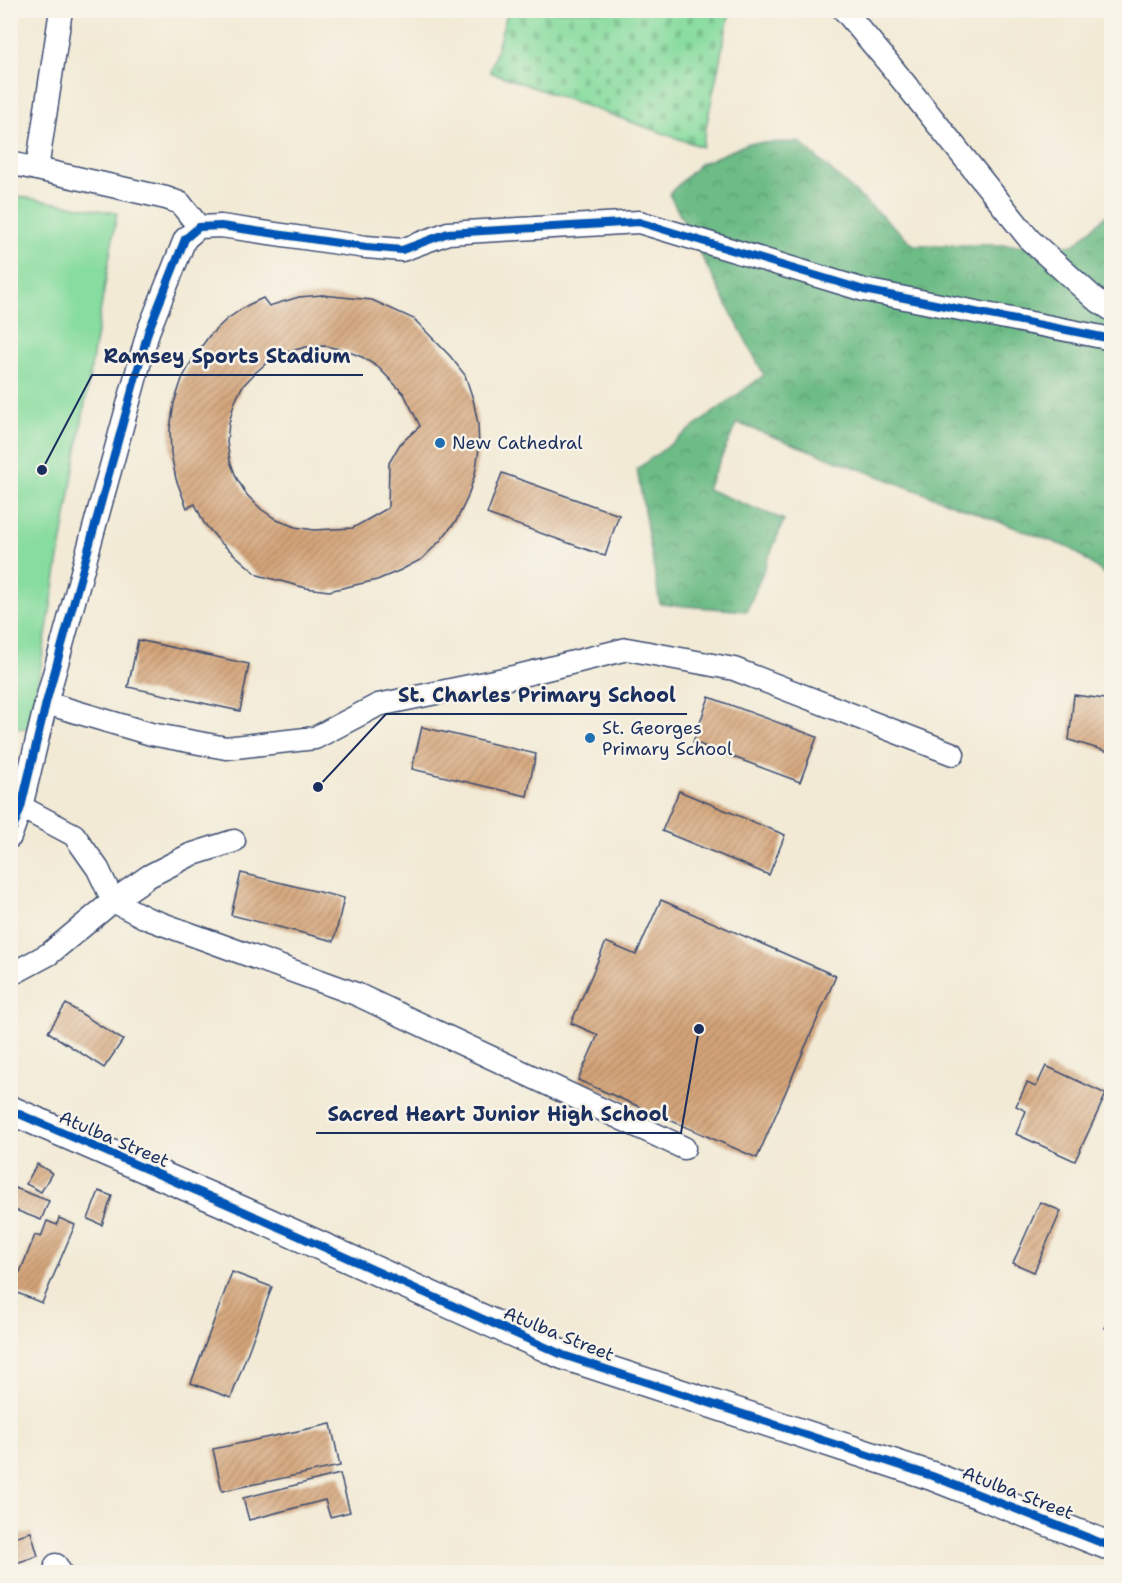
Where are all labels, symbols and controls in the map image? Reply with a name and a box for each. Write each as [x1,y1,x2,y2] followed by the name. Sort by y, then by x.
[92,337,363,375] callout: Ramsey Sports Stadium
[103,343,351,369] text: Ramsey Sports Stadium
[452,431,583,455] place label: New Cathedral
[433,436,447,450] marker: New Cathedral
[386,676,687,714] callout: St. Charles Primary School
[398,682,676,708] text: St. Charles Primary School
[602,716,733,761] place label: St. Georges Primary School
[583,731,597,745] marker: St. Georges Primary School
[316,1095,681,1133] callout: Sacred Heart Junior High School
[327,1101,669,1127] text: Sacred Heart Junior High School
[55,1105,173,1173] street label: Atulba Street
[500,1301,618,1367] street label: Atulba Street
[959,1461,1077,1525] street label: Atulba Street

